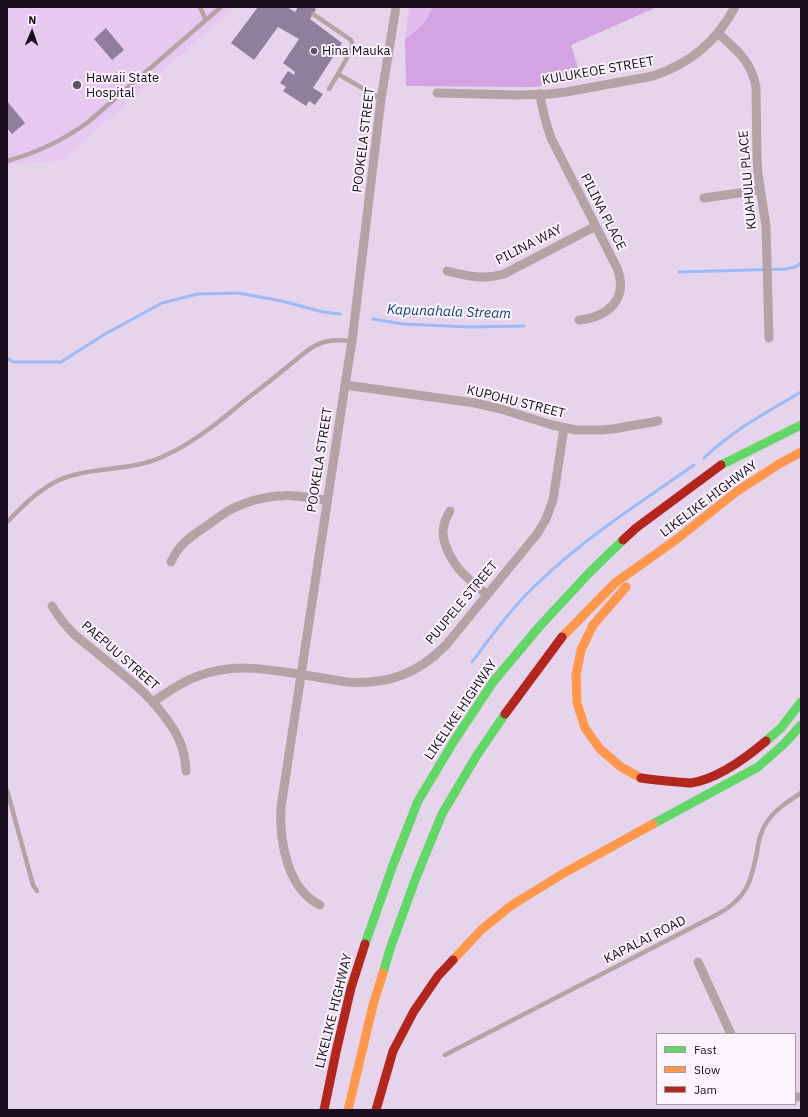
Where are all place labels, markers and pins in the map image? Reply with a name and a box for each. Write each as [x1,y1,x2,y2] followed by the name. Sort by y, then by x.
[322,43,390,59] place label: Hina Mauka
[309,46,319,56] marker: Hina Mauka
[86,70,159,101] place label: Hawaii State Hospital
[71,79,83,91] marker: Hawaii State Hospital

